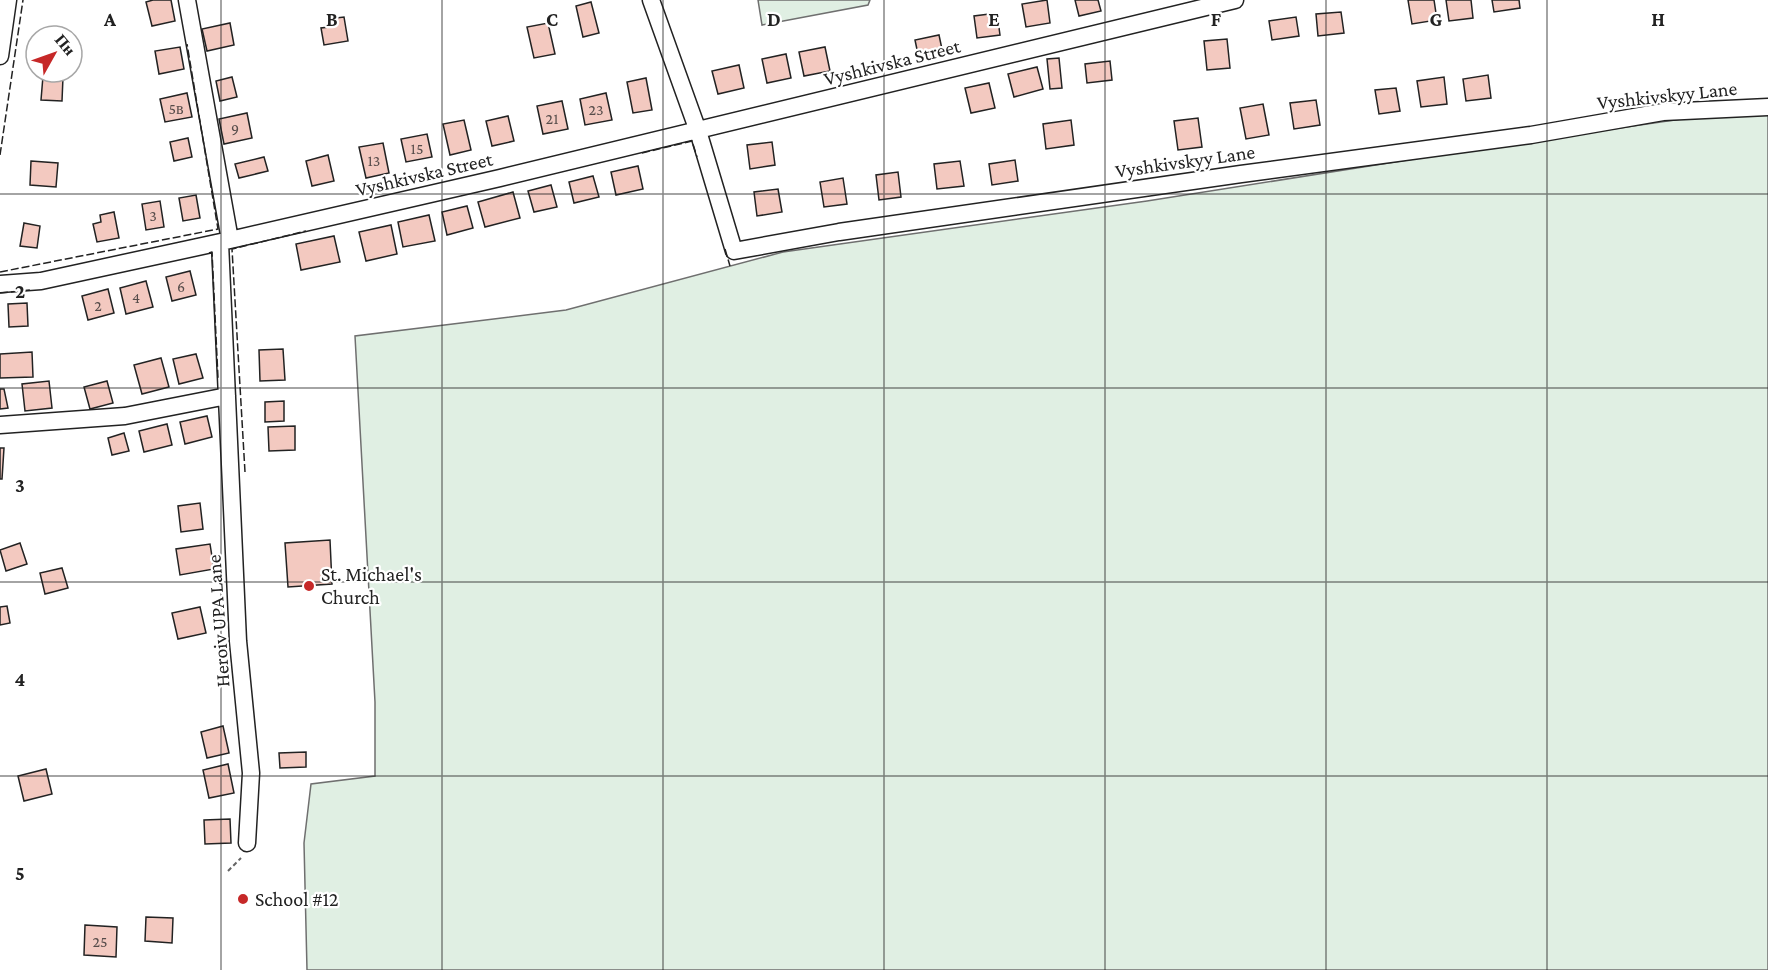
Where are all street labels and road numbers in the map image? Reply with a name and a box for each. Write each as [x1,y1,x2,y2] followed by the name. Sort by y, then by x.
[822,34,963,91] street label: Vyshkivska Street
[1596,77,1739,114] street label: Vyshkivskyy Lane
[1114,140,1257,183] street label: Vyshkivskyy Lane
[353,147,495,201] street label: Vyshkivska Street
[202,554,234,688] street label: Heroiv UPA Lane

